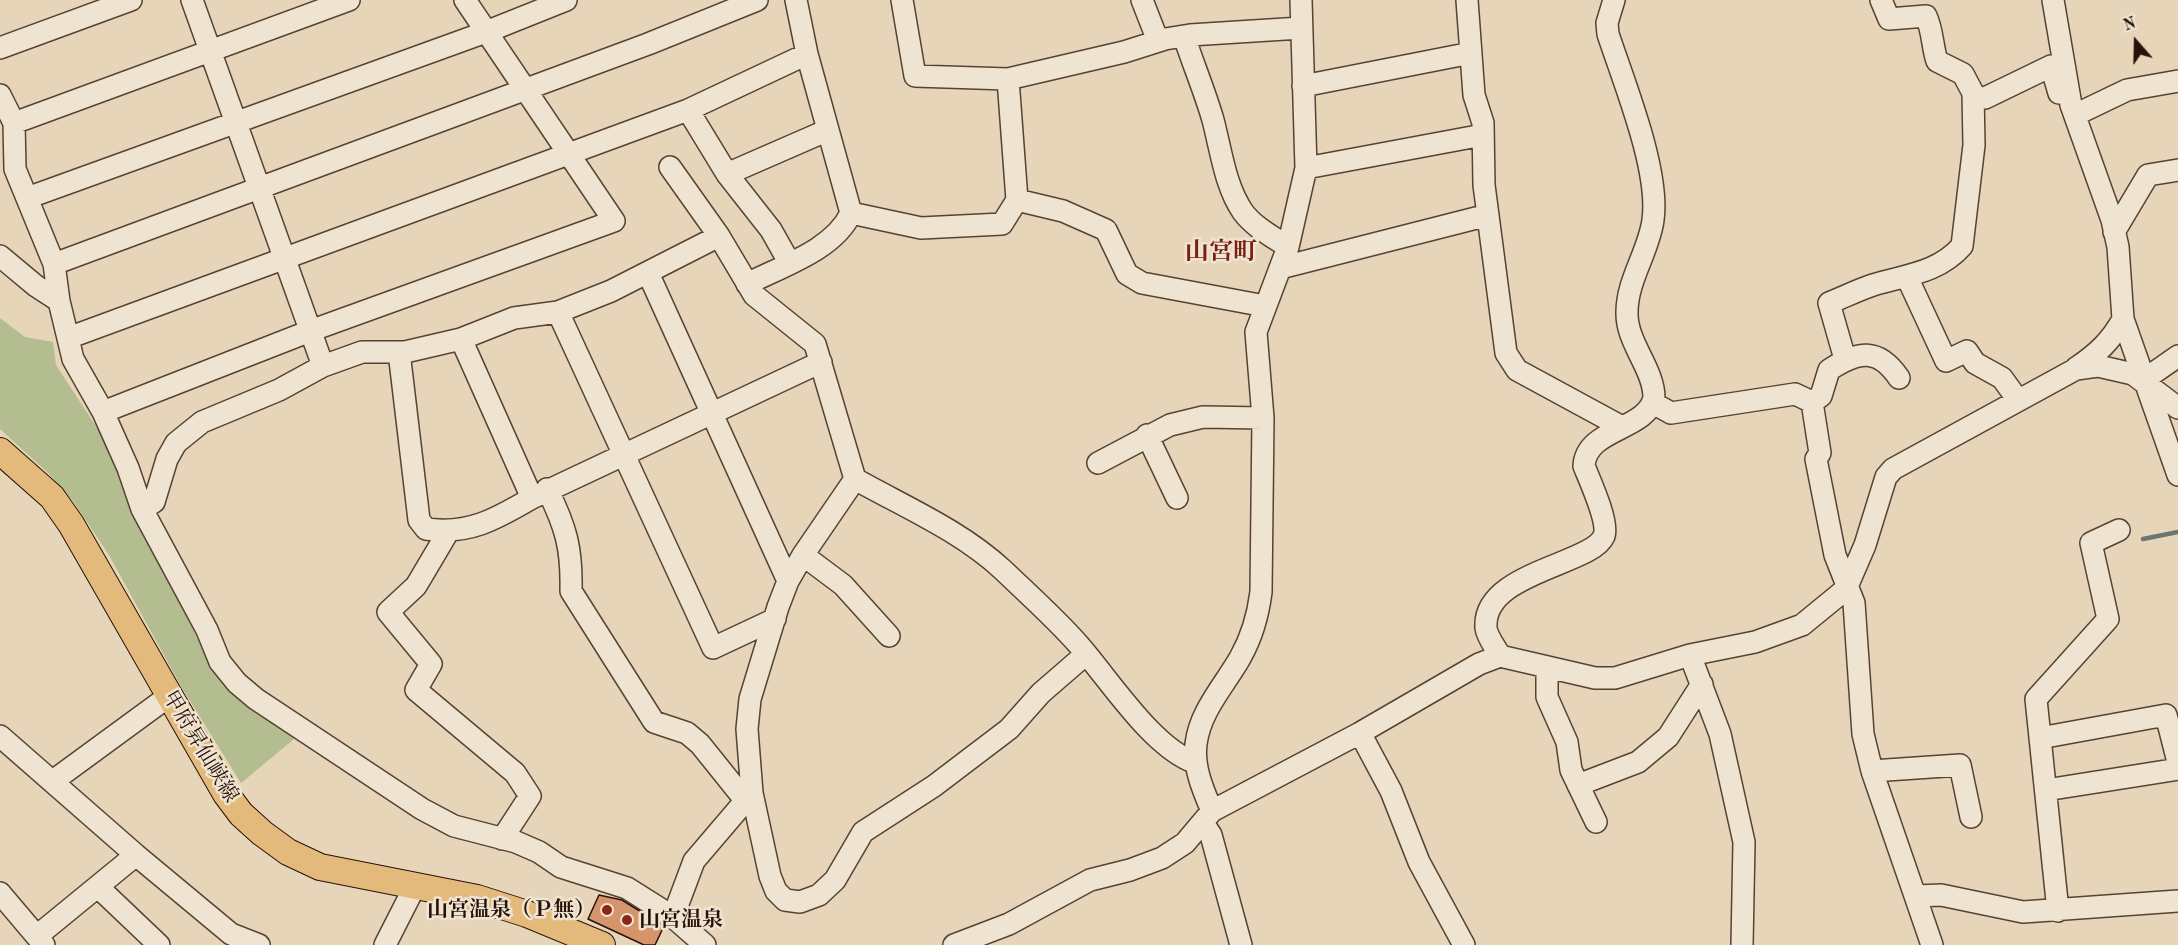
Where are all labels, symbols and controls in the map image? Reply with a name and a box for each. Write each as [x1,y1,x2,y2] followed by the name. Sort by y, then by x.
[2106,12,2166,72] north arrow
[2121,15,2138,35] text: N
[1185,239,1257,267] district label: 山宮町
[157,687,243,807] street label: 甲府昇仙峡線
[427,897,595,923] place label: 山宮温泉（Ｐ無）
[600,903,614,917] marker: 山宮温泉（Ｐ無）
[639,907,723,933] place label: 山宮温泉
[620,913,634,927] marker: 山宮温泉

